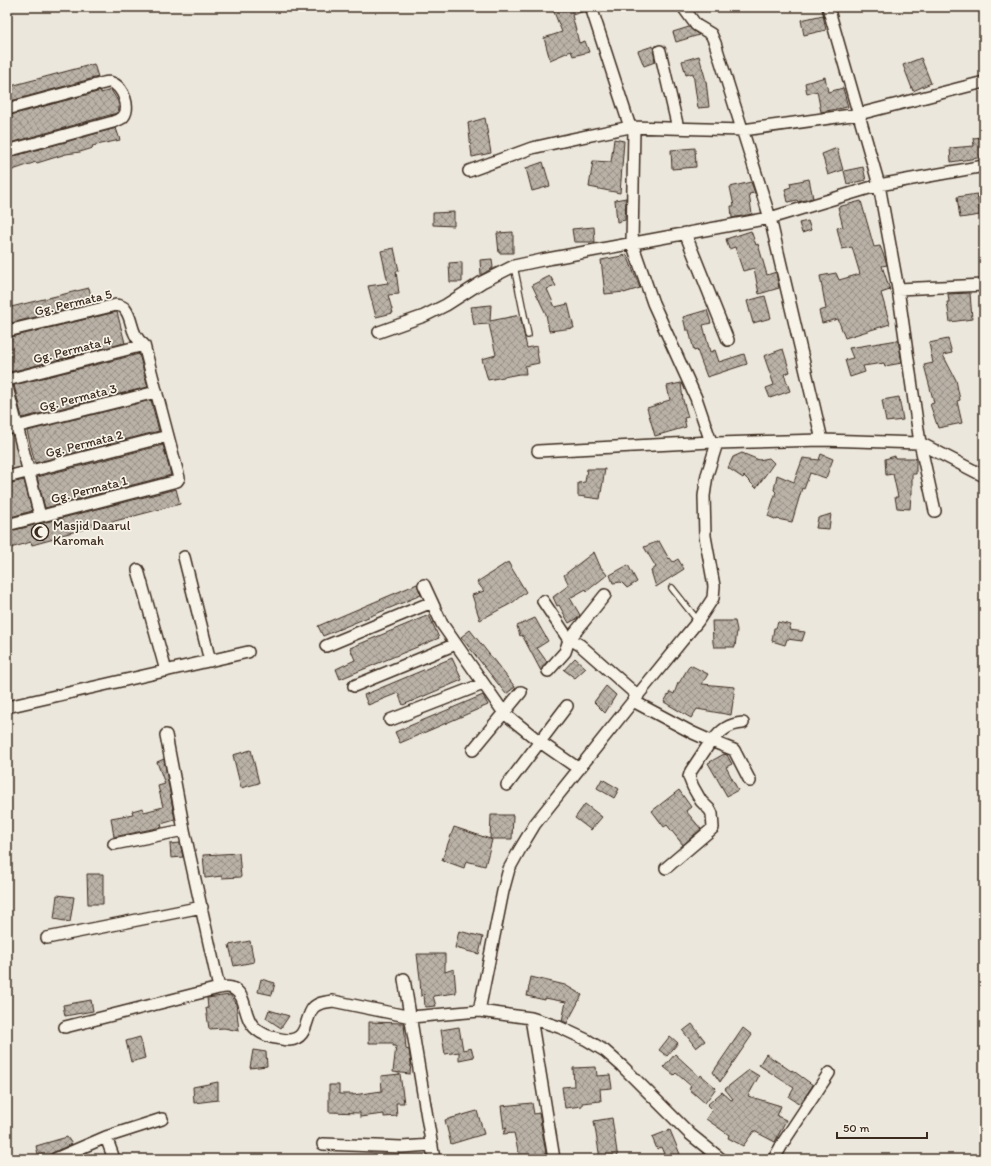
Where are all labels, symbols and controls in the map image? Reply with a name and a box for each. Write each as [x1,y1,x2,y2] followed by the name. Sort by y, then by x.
[33,286,113,319] street label: Gg. Permata 5
[31,332,113,366] street label: Gg. Permata 4
[38,381,118,414] street label: Gg. Permata 3
[44,427,124,460] street label: Gg. Permata 2
[49,473,129,506] street label: Gg. Permata 1
[53,518,131,548] place label: Masjid Daarul Karomah
[30,522,50,542] mosque icon: Masjid Daarul Karomah
[837,1114,927,1140] scale bar
[843,1121,869,1135] text: 50 m

